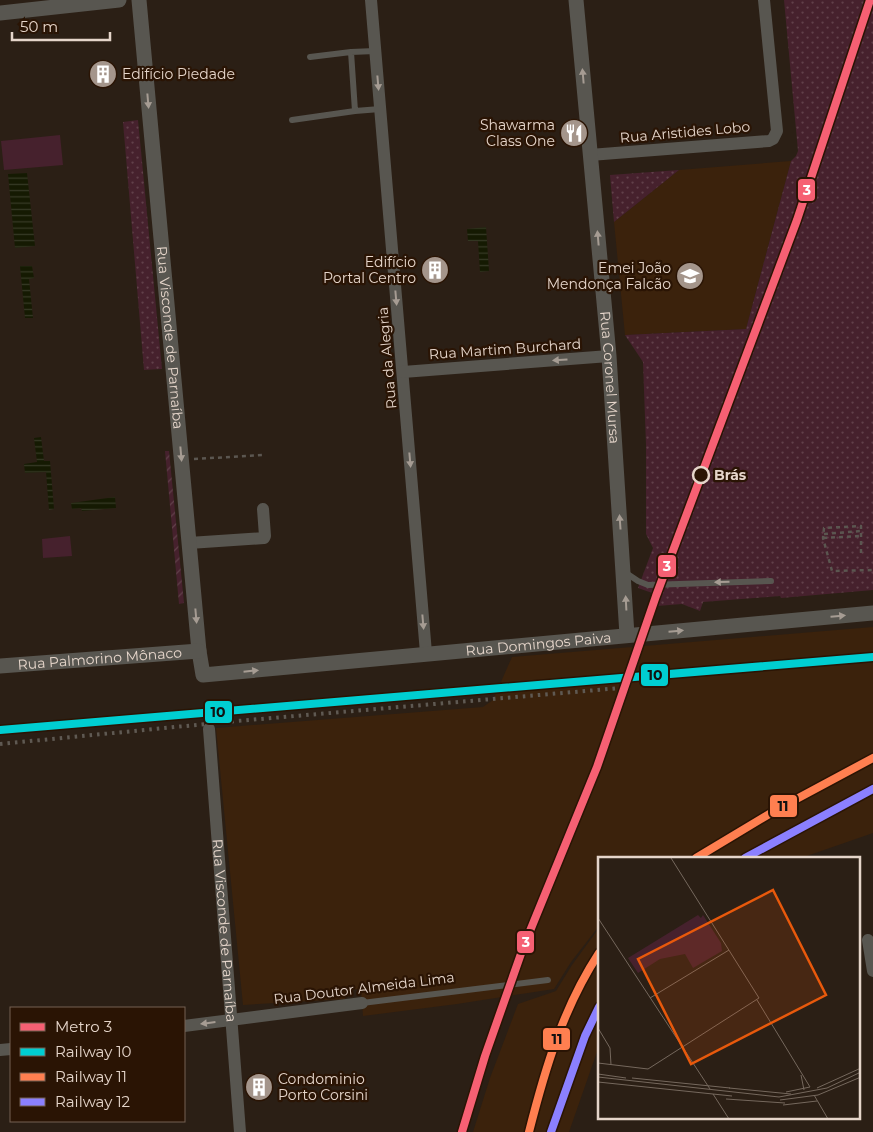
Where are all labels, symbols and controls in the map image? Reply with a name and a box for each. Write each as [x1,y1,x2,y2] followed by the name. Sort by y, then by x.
[12,10,110,42] scale bar
[20,17,58,36] text: 50 m
[88,59,118,89] building icon: Edifício Piedade
[122,65,235,83] place label: Edifício Piedade
[579,68,587,84] one-way arrow
[374,76,382,92] one-way arrow
[144,93,152,109] one-way arrow
[480,116,555,150] place label: Shawarma Class One
[619,117,751,147] street label: Rua Aristides Lobo
[559,118,589,148] restaurant icon: Shawarma Class One
[797,178,816,202] line badge: 3
[802,181,811,199] text: 3
[593,229,601,245] one-way arrow
[153,245,188,430] street label: Rua Visconde de Parnaíba
[323,253,416,287] place label: Edifício Portal Centro
[420,255,450,285] building icon: Edifício Portal Centro
[547,259,671,293] place label: Emei João Mendonça Falcão
[675,261,705,291] school or university icon: Emei João Mendonça Falcão
[393,290,401,306] one-way arrow
[374,306,400,410] street label: Rua da Alegria
[596,310,624,444] street label: Rua Coronel Mursa
[428,335,582,363] street label: Rua Martim Burchard
[552,356,568,364] one-way arrow
[177,447,185,463] one-way arrow
[406,452,414,468] one-way arrow
[692,466,710,484] marker: Brás
[714,466,747,484] place label: Brás
[616,514,624,530] one-way arrow
[657,554,677,578] line badge: 3
[662,557,671,575] text: 3
[714,579,730,587] one-way arrow
[621,595,629,611] one-way arrow
[192,608,200,624] one-way arrow
[830,612,846,620] one-way arrow
[420,614,428,630] one-way arrow
[668,627,684,635] one-way arrow
[465,628,612,660] street label: Rua Domingos Paiva
[17,643,183,674] street label: Rua Palmorino Mônaco
[640,663,669,687] line badge: 10
[244,666,260,674] one-way arrow
[648,666,663,684] text: 10
[204,700,233,724] line badge: 10
[211,703,226,721] text: 10
[769,794,798,818] line badge: 11
[778,797,788,815] text: 11
[208,838,241,1023] street label: Rua Visconde de Parnaíba
[598,857,860,1120] inset map
[516,930,535,954] line badge: 3
[521,933,530,951] text: 3
[273,968,455,1008] street label: Rua Doutor Almeida Lima
[10,1007,185,1122] legend
[55,1017,112,1036] text: Metro 3
[200,1019,216,1027] one-way arrow
[542,1027,571,1051] line badge: 11
[552,1030,562,1048] text: 11
[55,1042,132,1061] text: Railway 10
[55,1067,127,1086] text: Railway 11
[278,1070,368,1104] place label: Condominio Porto Corsini
[244,1072,274,1102] building icon: Condominio Porto Corsini
[55,1092,130,1111] text: Railway 12

